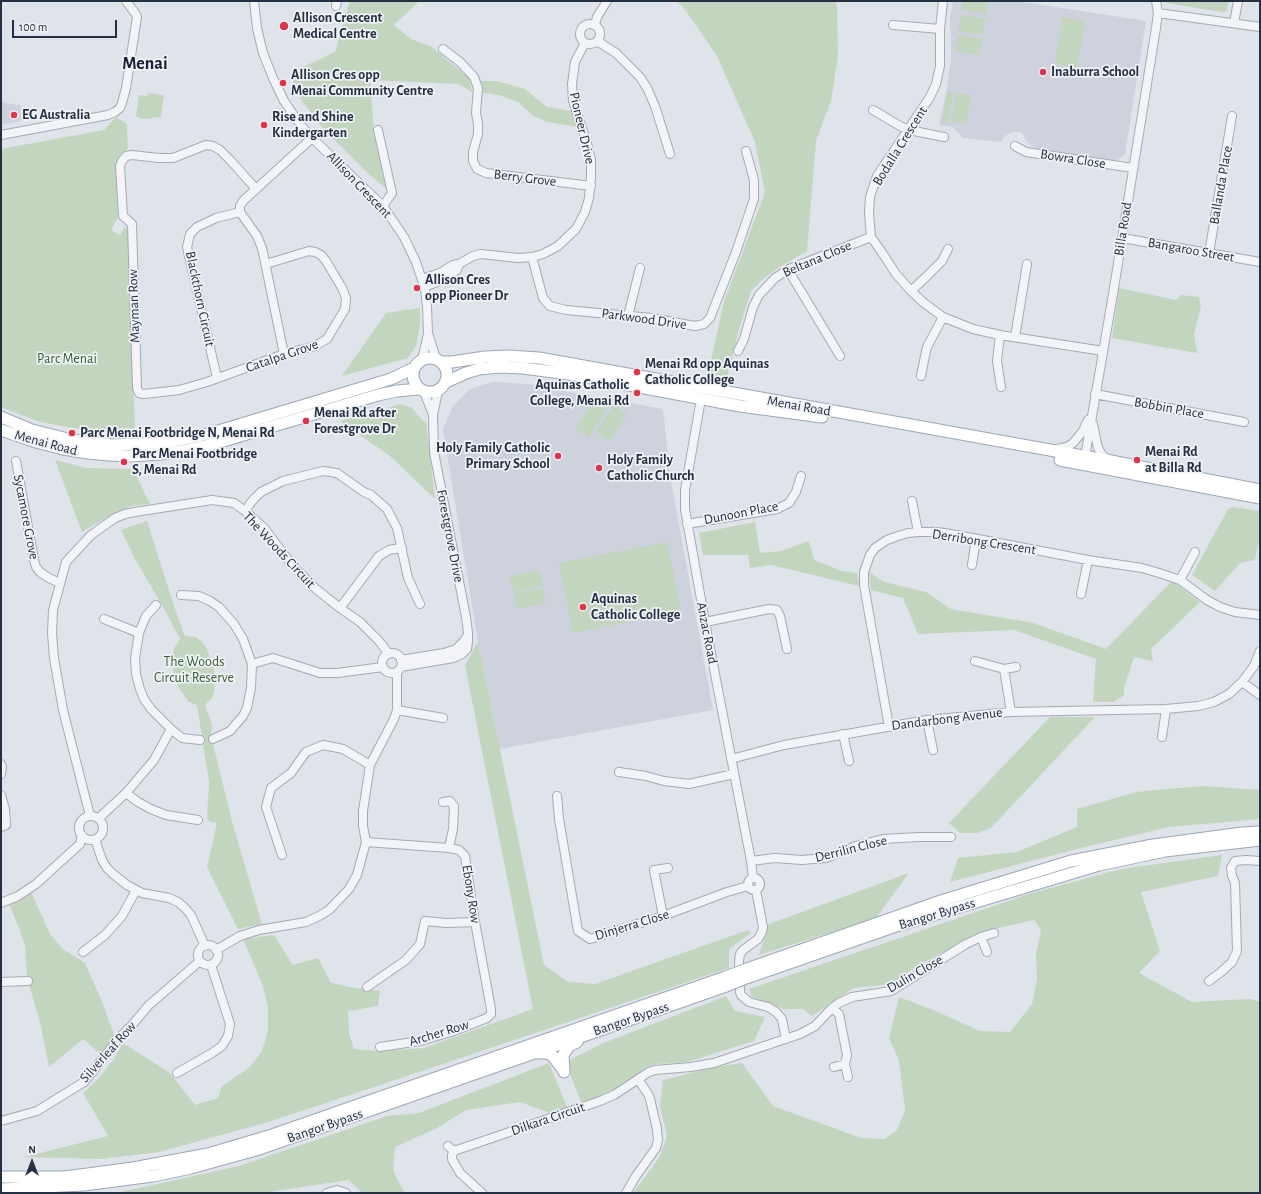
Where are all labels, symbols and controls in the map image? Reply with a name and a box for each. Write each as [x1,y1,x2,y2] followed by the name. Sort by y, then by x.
[293,10,382,42] place label: Allison Crescent Medical Centre
[14,12,119,38] scale bar
[278,20,290,32] marker: Allison Crescent Medical Centre
[19,21,47,33] text: 100 m
[122,53,168,75] district label: Menai
[1051,64,1139,80] place label: Inaburra School
[291,67,433,100] place label: Allison Cres opp Menai Community Centre
[1038,67,1048,77] marker: Inaburra School
[278,78,288,88] marker: Allison Cres opp Menai Community Centre
[566,90,598,166] street label: Pioneer Drive
[869,103,931,189] street label: Bodalla Crescent
[22,107,91,123] place label: EG Australia
[272,109,354,142] place label: Rise and Shine Kindergarten
[9,110,19,120] marker: EG Australia
[259,120,269,130] marker: Rise and Shine Kindergarten
[1206,144,1236,226] street label: Ballanda Place
[1039,146,1107,172] street label: Bowra Close
[323,148,395,222] street label: Allison Crescent
[493,166,557,190] street label: Berry Grove
[1110,201,1136,257] street label: Billa Road
[1146,234,1236,266] street label: Bangaroo Street
[780,237,854,281] street label: Beltana Close
[182,250,218,348] street label: Blackthorn Circuit
[124,269,144,343] street label: Mayman Row
[425,272,508,304] place label: Allison Cres opp Pioneer Dr
[412,283,422,293] marker: Allison Cres opp Pioneer Dr
[600,305,688,333] street label: Parkwood Drive
[244,336,320,376] street label: Catalpa Grove
[37,351,97,367] park label: Parc Menai
[645,356,769,388] place label: Menai Rd opp Aquinas Catholic College
[632,367,642,377] marker: Menai Rd opp Aquinas Catholic College
[530,377,629,410] place label: Aquinas Catholic College, Menai Rd
[632,388,642,398] marker: Aquinas Catholic College, Menai Rd
[766,392,832,420] street label: Menai Road
[1133,394,1205,422] street label: Bobbin Place
[314,405,396,438] place label: Menai Rd after Forestgrove Dr
[301,416,311,426] marker: Menai Rd after Forestgrove Dr
[80,425,275,441] place label: Parc Menai Footbridge N, Menai Rd
[13,427,79,459] street label: Menai Road
[67,428,77,438] marker: Parc Menai Footbridge N, Menai Rd
[436,440,550,472] place label: Holy Family Catholic Primary School
[1145,444,1202,476] place label: Menai Rd at Billa Rd
[132,446,257,478] place label: Parc Menai Footbridge S, Menai Rd
[553,451,563,461] marker: Holy Family Catholic Primary School
[607,452,695,484] place label: Holy Family Catholic Church
[1132,455,1142,465] marker: Menai Rd at Billa Rd
[119,457,129,467] marker: Parc Menai Footbridge S, Menai Rd
[594,463,604,473] marker: Holy Family Catholic Church
[10,473,42,561] street label: Sycamore Grove
[433,488,467,584] street label: Forestgrove Drive
[702,498,780,528] street label: Dunoon Place
[239,508,319,592] street label: The Woods Circuit
[931,525,1037,559] street label: Derribong Crescent
[591,591,680,624] place label: Aquinas Catholic College
[693,601,721,665] street label: Anzac Road
[578,602,588,612] marker: Aquinas Catholic College
[154,654,234,686] park label: The Woods Circuit Reserve
[890,704,1004,734] street label: Dandarbong Avenue
[813,832,889,866] street label: Derrilin Close
[458,863,484,925] street label: Ebony Row
[897,894,977,934] street label: Bangor Bypass
[593,906,671,944] street label: Dinjerra Close
[884,951,946,997] street label: Dulin Close
[591,998,671,1040] street label: Bangor Bypass
[407,1016,471,1050] street label: Archer Row
[76,1018,140,1086] street label: Silverleaf Row
[509,1099,587,1139] street label: Dilkara Circuit
[285,1105,365,1147] street label: Bangor Bypass
[12,1142,52,1182] north arrow
[28,1144,36,1155] text: N

